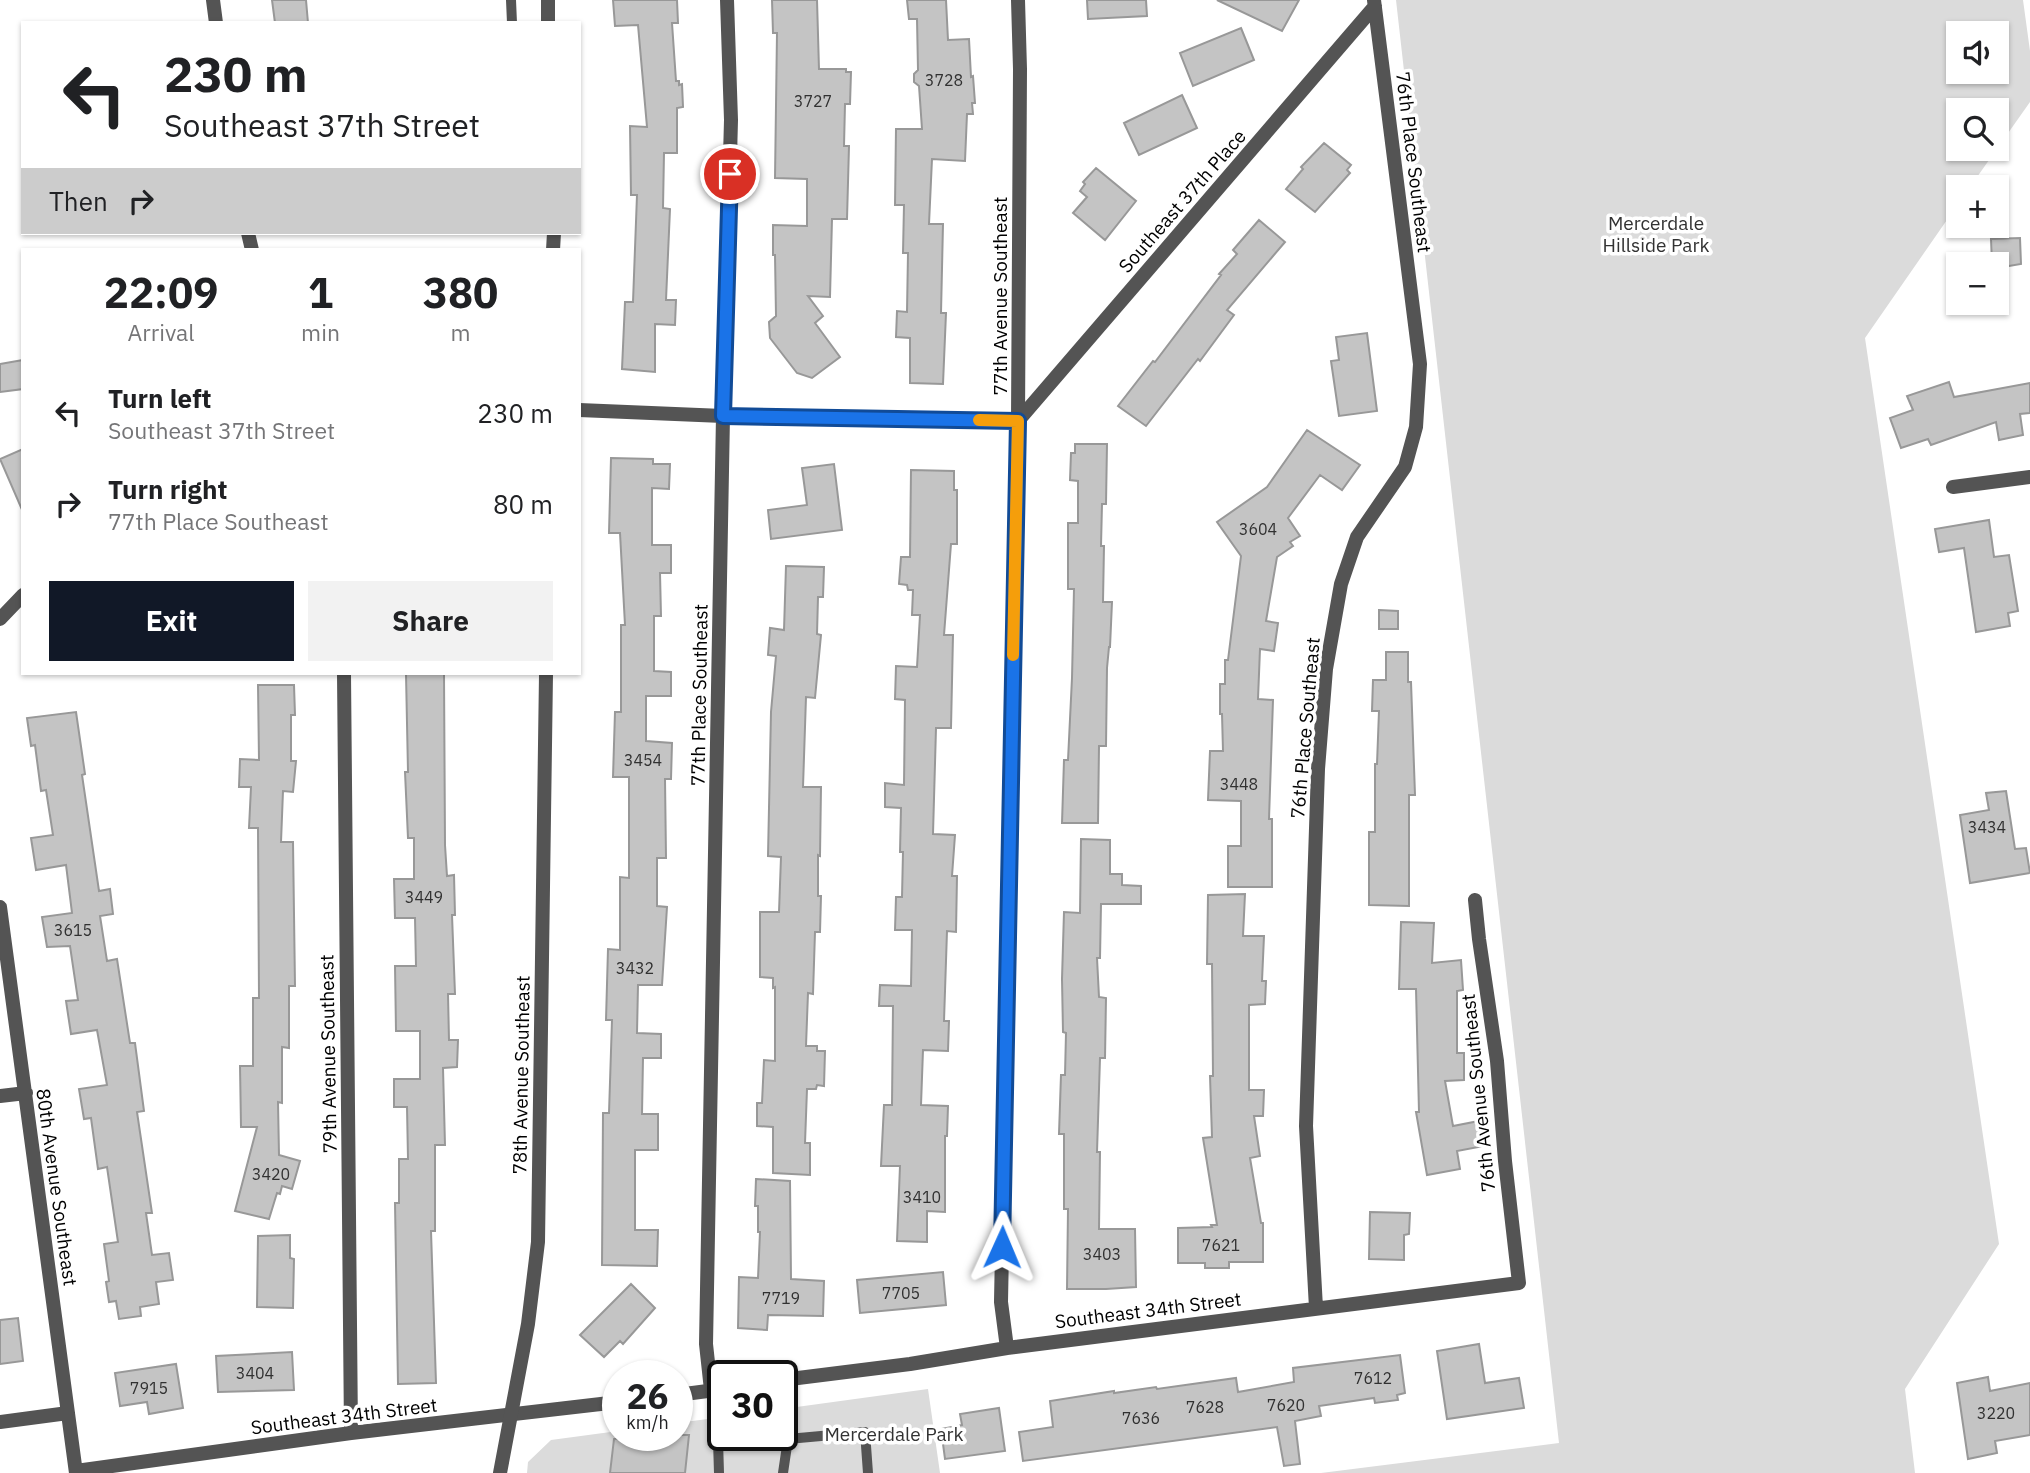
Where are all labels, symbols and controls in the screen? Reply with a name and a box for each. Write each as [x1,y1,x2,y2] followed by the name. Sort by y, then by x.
[1946,21,2009,315] map controls
[1946,21,2009,84] button: sound
[164,42,308,105] text: 230 m
[49,49,140,140] icon: left
[925,70,963,90] house number: 3728
[1391,70,1437,254] street label: 76th Place Southeast
[794,91,832,111] house number: 3727
[1946,98,2009,161] button: search
[164,104,480,146] text: Southeast 37th Street
[1113,124,1251,278] street label: Southeast 37th Place
[700,144,760,204] pin
[711,155,749,193] icon: arrive
[1946,175,2009,238] button: +
[122,182,160,220] icon: right
[49,184,108,218] text: Then
[988,197,1012,395] street label: 77th Avenue Southeast
[1603,211,1709,257] park label: Mercerdale Hillside Park
[1946,252,2009,315] button: −
[104,265,218,320] text: 22:09
[308,265,333,320] text: 1
[423,265,498,320] text: 380
[128,317,195,347] text: Arrival
[301,317,340,347] text: min
[450,317,471,347] text: m
[108,381,211,415] text: Turn left
[49,394,87,432] icon: left
[477,396,553,430] text: 230 m
[108,415,335,445] text: Southeast 37th Street
[108,472,227,506] text: Turn right
[49,485,87,523] icon: right
[493,487,553,521] text: 80 m
[108,506,329,536] text: 77th Place Southeast
[1239,519,1277,539] house number: 3604
[49,581,294,661] button: Exit
[308,581,553,661] button: Share
[685,604,713,786] street label: 77th Place Southeast
[1285,636,1325,820] street label: 76th Place Southeast
[624,750,662,770] house number: 3454
[1220,774,1258,794] house number: 3448
[1968,817,2006,837] house number: 3434
[405,887,443,907] house number: 3449
[54,920,92,940] house number: 3615
[314,954,342,1154] street label: 79th Avenue Southeast
[616,958,654,978] house number: 3432
[507,975,535,1175] street label: 78th Avenue Southeast
[1456,993,1500,1193] street label: 76th Avenue Southeast
[31,1087,83,1287] street label: 80th Avenue Southeast
[252,1164,290,1184] house number: 3420
[903,1187,941,1207] house number: 3410
[965,1210,1039,1284] position arrow
[1202,1235,1240,1255] house number: 7621
[1083,1244,1121,1264] house number: 3403
[882,1283,920,1303] house number: 7705
[1053,1287,1243,1333] street label: Southeast 34th Street
[762,1288,800,1308] house number: 7719
[707,1360,798,1451] speed limit sign: 30
[236,1363,274,1383] house number: 3404
[1354,1368,1392,1388] house number: 7612
[626,1373,669,1419] text: 26
[130,1378,168,1398] house number: 7915
[249,1393,439,1439] street label: Southeast 34th Street
[1267,1395,1305,1415] house number: 7620
[1186,1397,1224,1417] house number: 7628
[1977,1403,2015,1423] house number: 3220
[1122,1408,1160,1428] house number: 7636
[626,1411,669,1434] text: km/h
[824,1422,964,1446] park label: Mercerdale Park

